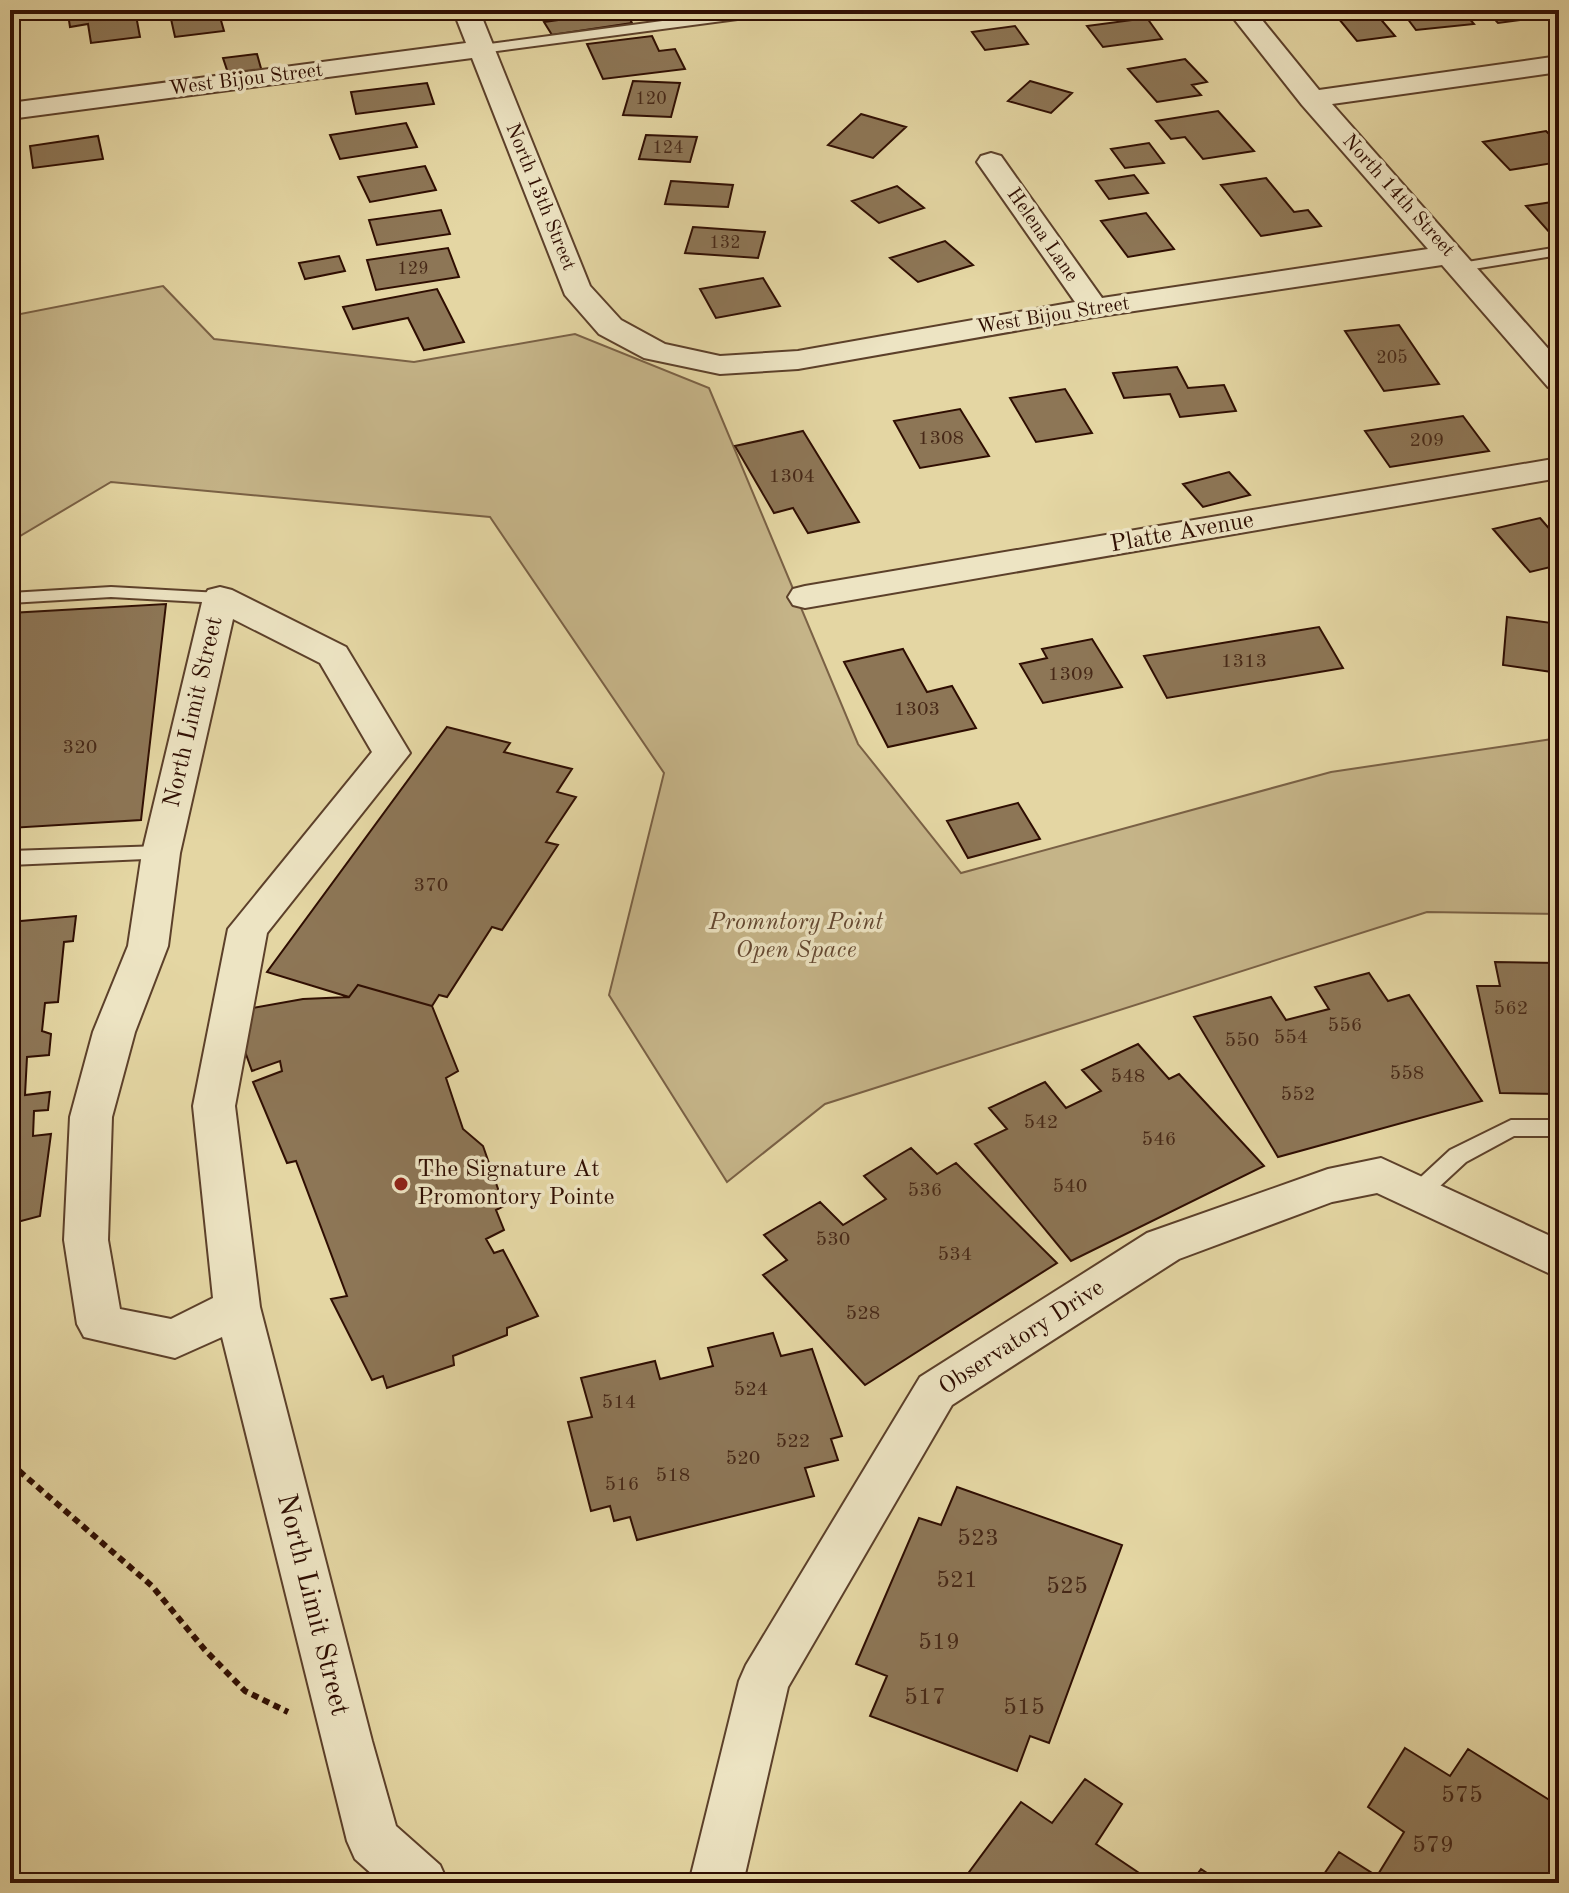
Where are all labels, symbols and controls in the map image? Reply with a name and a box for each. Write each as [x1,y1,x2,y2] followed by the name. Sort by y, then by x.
[168,61,324,99] street label: West Bijou Street
[635,90,667,108] house number: 120
[501,121,579,273] street label: North 13th Street
[1338,131,1458,261] street label: North 14th Street
[652,139,684,157] house number: 124
[1003,185,1081,285] street label: Helena Lane
[709,234,741,252] house number: 132
[397,260,429,278] house number: 129
[975,294,1131,338] street label: West Bijou Street
[1376,349,1408,367] house number: 205
[918,429,964,449] house number: 1308
[1410,431,1444,451] house number: 209
[769,467,815,487] house number: 1304
[1108,509,1256,557] street label: Platte Avenue
[160,614,228,810] street label: North Limit Street
[1221,652,1267,672] house number: 1313
[1048,665,1094,685] house number: 1309
[894,700,940,720] house number: 1303
[63,738,97,758] house number: 320
[414,876,448,896] house number: 370
[708,911,884,963] park label: Promntory Point Open Space
[1494,999,1528,1019] house number: 562
[1328,1016,1362,1036] house number: 556
[1274,1028,1308,1048] house number: 554
[1225,1031,1259,1051] house number: 550
[1390,1064,1424,1084] house number: 558
[1111,1067,1145,1087] house number: 548
[1281,1085,1315,1105] house number: 552
[1024,1113,1058,1133] house number: 542
[1142,1130,1176,1150] house number: 546
[417,1158,614,1210] place label: The Signature At Promontory Pointe
[392,1175,410,1193] marker: The Signature At Promontory Pointe
[1053,1177,1087,1197] house number: 540
[908,1181,942,1201] house number: 536
[816,1230,850,1250] house number: 530
[938,1245,972,1265] house number: 534
[935,1276,1109,1400] street label: Observatory Drive
[846,1304,880,1324] house number: 528
[734,1380,768,1400] house number: 524
[602,1393,636,1413] house number: 514
[776,1432,810,1452] house number: 522
[726,1449,760,1469] house number: 520
[656,1466,690,1486] house number: 518
[605,1475,639,1495] house number: 516
[271,1491,353,1719] street label: North Limit Street
[957,1527,999,1551] house number: 523
[936,1569,978,1593] house number: 521
[1046,1575,1088,1599] house number: 525
[918,1631,960,1655] house number: 519
[904,1686,946,1710] house number: 517
[1003,1696,1045,1720] house number: 515
[1441,1784,1483,1808] house number: 575
[1412,1834,1454,1858] house number: 579

